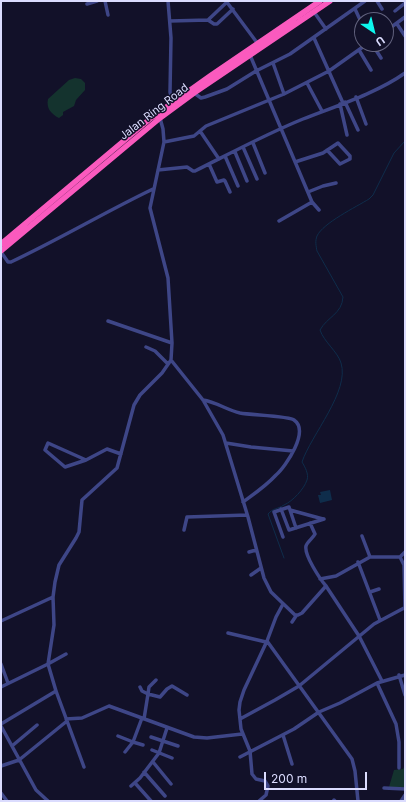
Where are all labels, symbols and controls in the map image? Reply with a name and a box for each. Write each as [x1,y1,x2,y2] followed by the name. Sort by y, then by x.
[354,12,394,52] north arrow
[373,33,388,49] text: U
[117,81,191,143] street label: Jalan Ring Road
[266,764,369,790] scale bar
[271,771,307,786] text: 200 m

